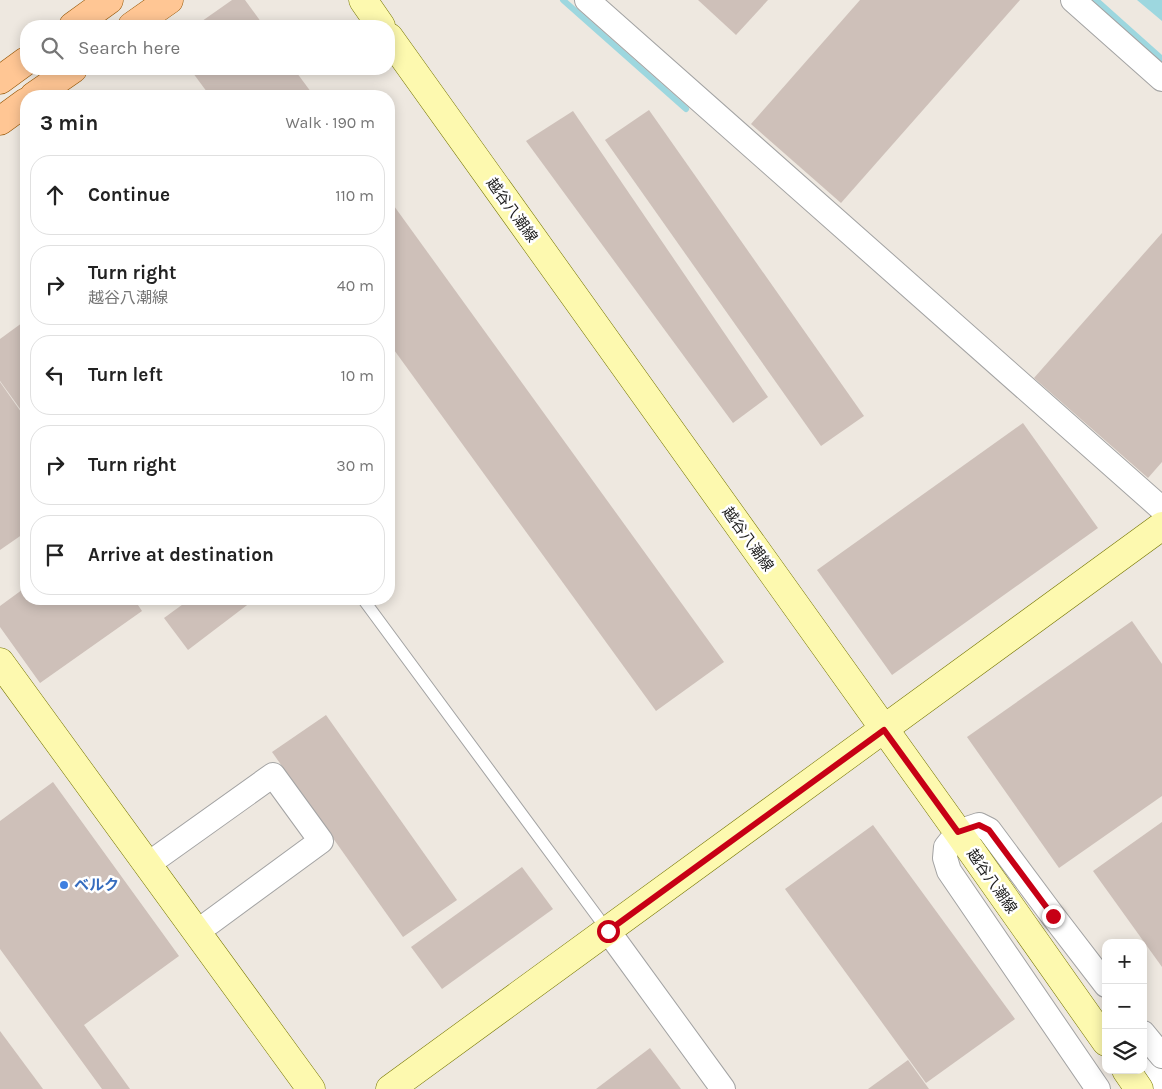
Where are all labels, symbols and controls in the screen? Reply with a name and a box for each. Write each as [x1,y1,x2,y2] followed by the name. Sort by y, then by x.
[20,20,395,75] search box
[38,34,66,62] icon: search
[78,37,180,59] text: Search here
[40,111,98,135] text: 3 min
[286,113,375,132] text: Walk · 190 m
[482,174,541,246] street label: 越谷八潮線
[41,181,69,209] icon: ahead
[88,184,170,206] text: Continue
[335,186,374,205] text: 110 m
[88,262,177,284] text: Turn right
[41,271,69,299] icon: right
[337,276,374,295] text: 40 m
[88,288,168,307] text: 越谷八潮線
[41,361,69,389] icon: left
[88,364,163,386] text: Turn left
[340,366,374,385] text: 10 m
[41,451,69,479] icon: right
[88,454,177,476] text: Turn right
[336,456,374,475] text: 30 m
[718,503,777,575] street label: 越谷八潮線
[41,541,69,569] icon: arrive
[88,544,274,566] text: Arrive at destination
[963,844,1021,917] street label: 越谷八潮線
[74,876,119,894] place label: ベルク
[58,879,70,891] marker: ベルク
[1042,905,1065,928] route end
[597,920,620,943] route start
[1102,939,1147,1074] map controls
[1102,939,1147,984] button: +
[1102,984,1147,1029] button: −
[1102,1029,1147,1074] button: layers

